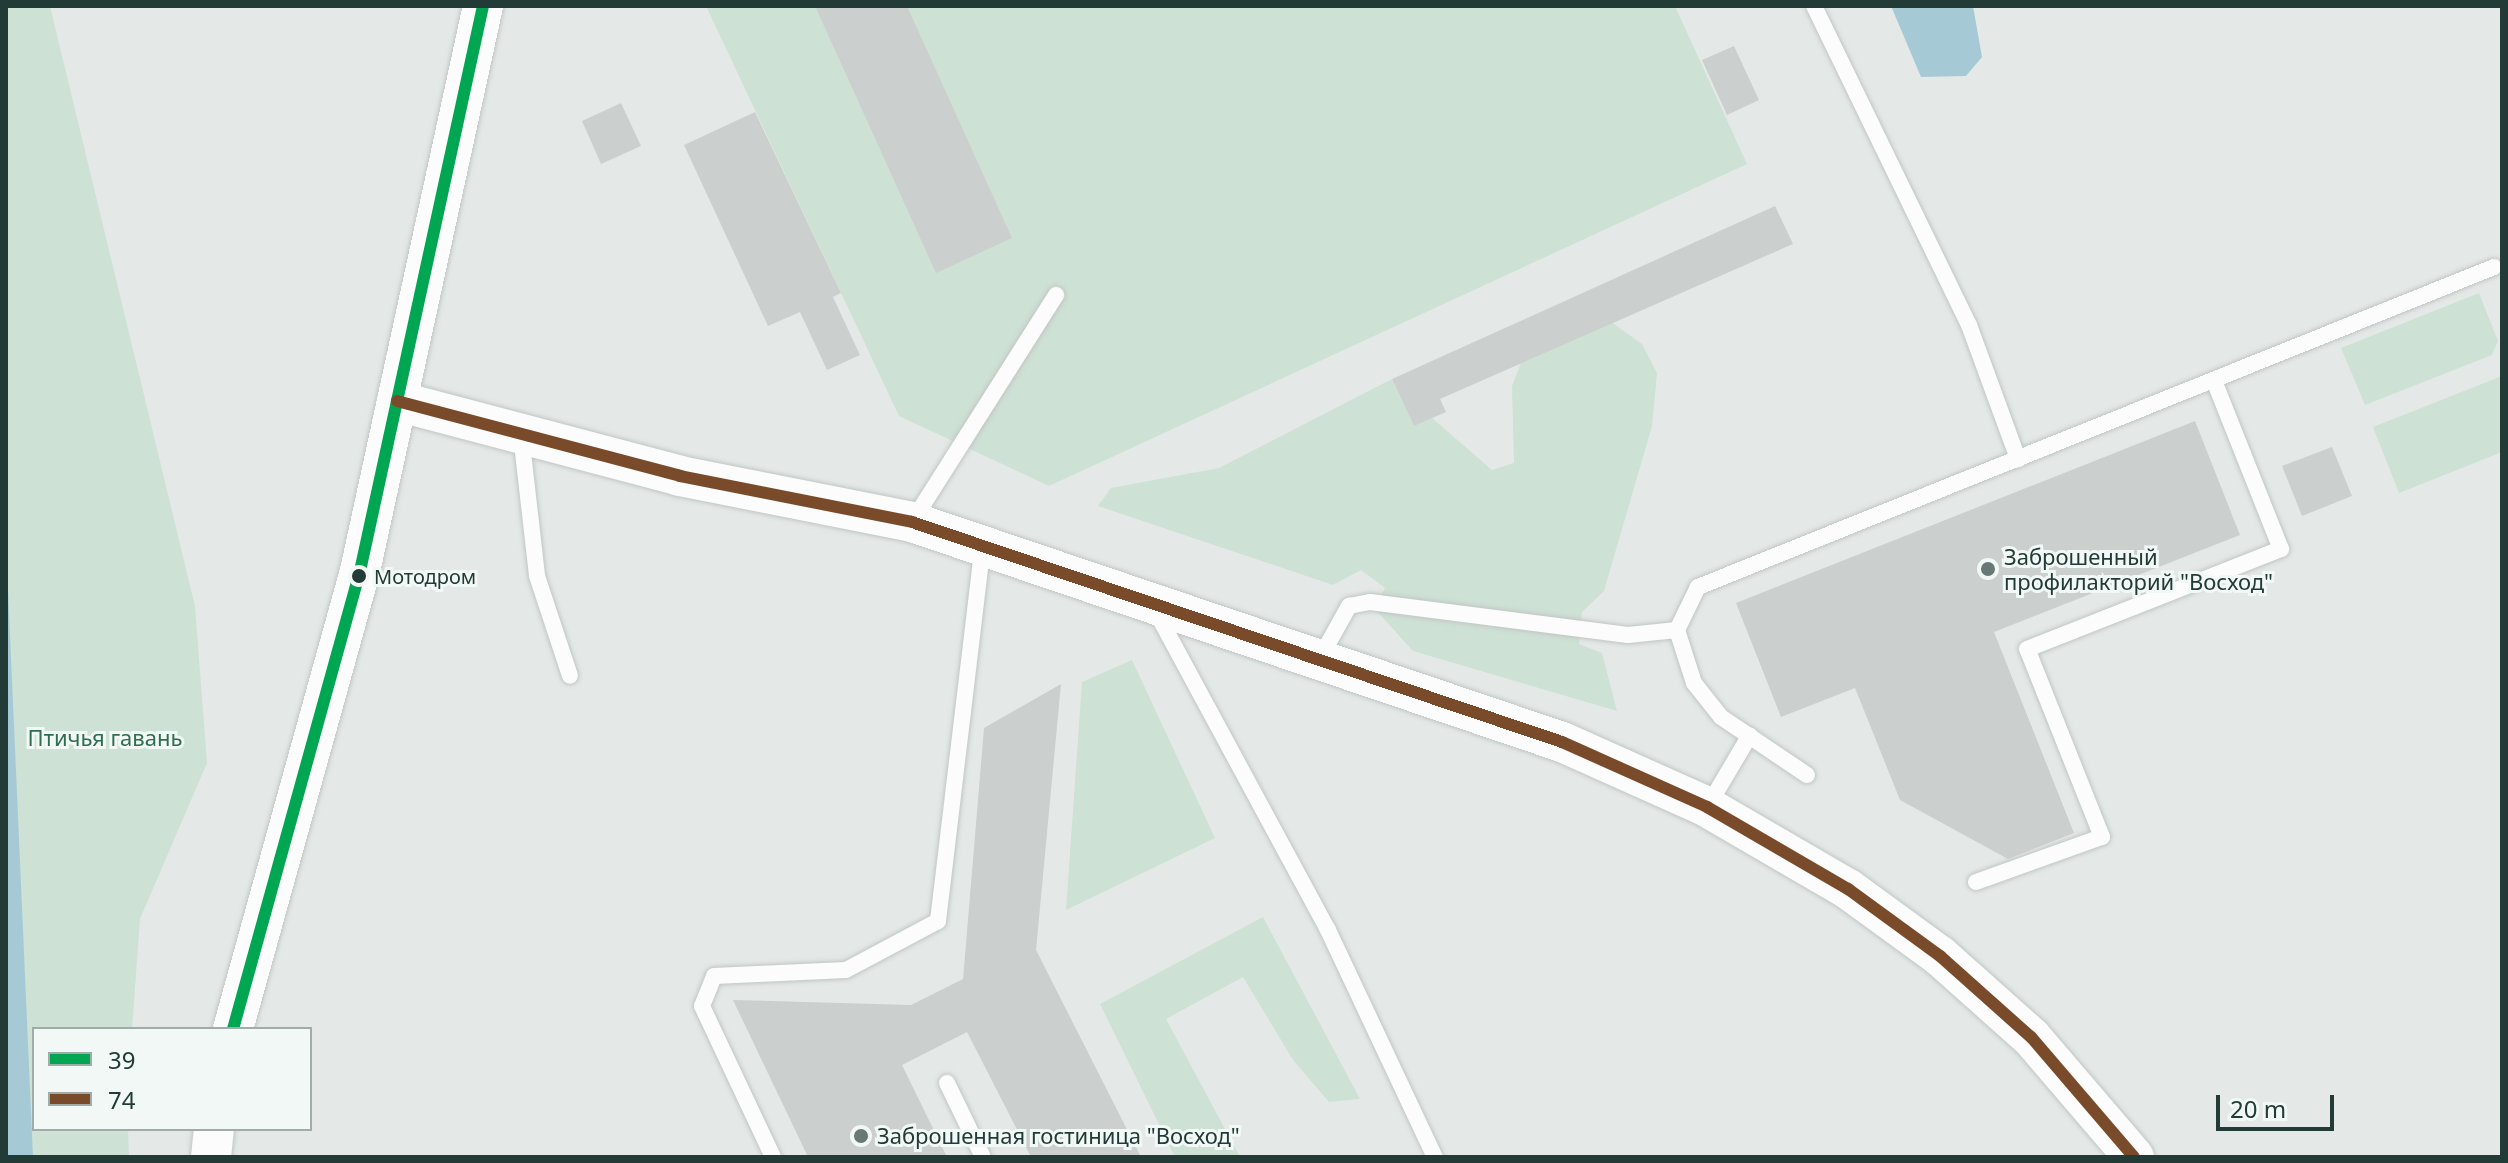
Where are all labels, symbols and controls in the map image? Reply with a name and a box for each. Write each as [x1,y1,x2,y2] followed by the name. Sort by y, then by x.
[2004,543,2273,594] place label: Заброшенный профилакторий "Восход"
[1979,560,1997,578] marker: Заброшенный профилакторий "Восход"
[374,564,476,588] place label: Мотодром
[351,568,367,584] marker: Мотодром
[28,725,182,751] park label: Птичья гавань
[32,1027,312,1131] legend
[108,1043,135,1076] text: 39
[2220,1079,2338,1129] scale bar
[108,1083,135,1116] text: 74
[2230,1092,2286,1125] text: 20 m
[877,1123,1240,1149] place label: Заброшенная гостиница "Восход"
[852,1127,870,1145] marker: Заброшенная гостиница "Восход"

